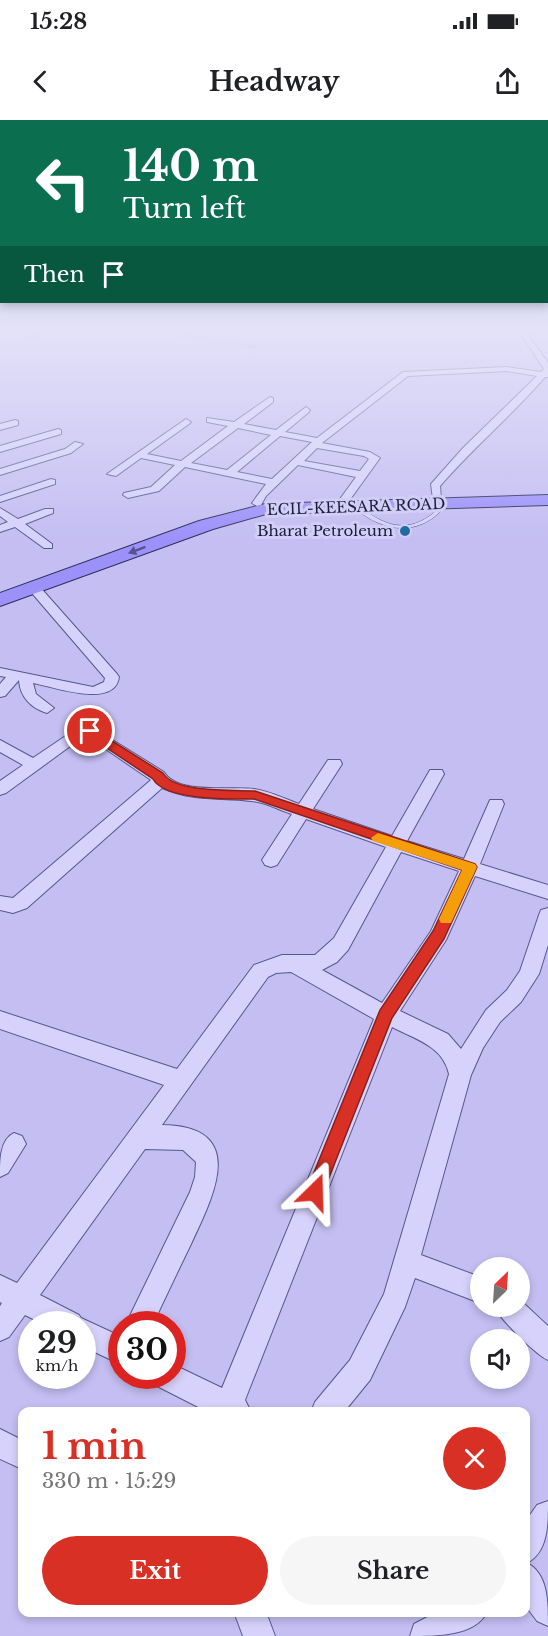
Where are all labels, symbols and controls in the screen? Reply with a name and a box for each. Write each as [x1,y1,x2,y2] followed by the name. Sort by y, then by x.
[30,8,87,35] text: 15:28
[24,65,57,98] icon: back
[209,65,339,98] text: Headway
[491,65,524,98] icon: share
[123,140,259,192] text: 140 m
[24,144,102,222] icon: left
[123,192,246,225] text: Turn left
[97,258,130,291] icon: arrive
[24,261,85,288] text: Then
[266,494,446,519] street label: ECIL-KEESARA ROAD
[257,521,393,540] place label: Bharat Petroleum
[398,524,412,538] marker: Bharat Petroleum
[128,546,146,555] one-way arrow
[64,705,115,756] pin
[73,714,106,747] icon: arrive
[283,1160,347,1224] position arrow
[470,1257,530,1317] north arrow
[470,1257,530,1389] map controls
[108,1311,186,1389] speed limit sign: 30
[37,1324,77,1361] text: 29
[470,1329,530,1389] button: sound
[36,1356,78,1375] text: km/h
[42,1424,146,1469] text: 1 min
[443,1427,506,1490] button: close
[42,1469,176,1493] text: 330 m · 15:29
[42,1536,268,1605] button: Exit
[280,1536,506,1605] button: Share

